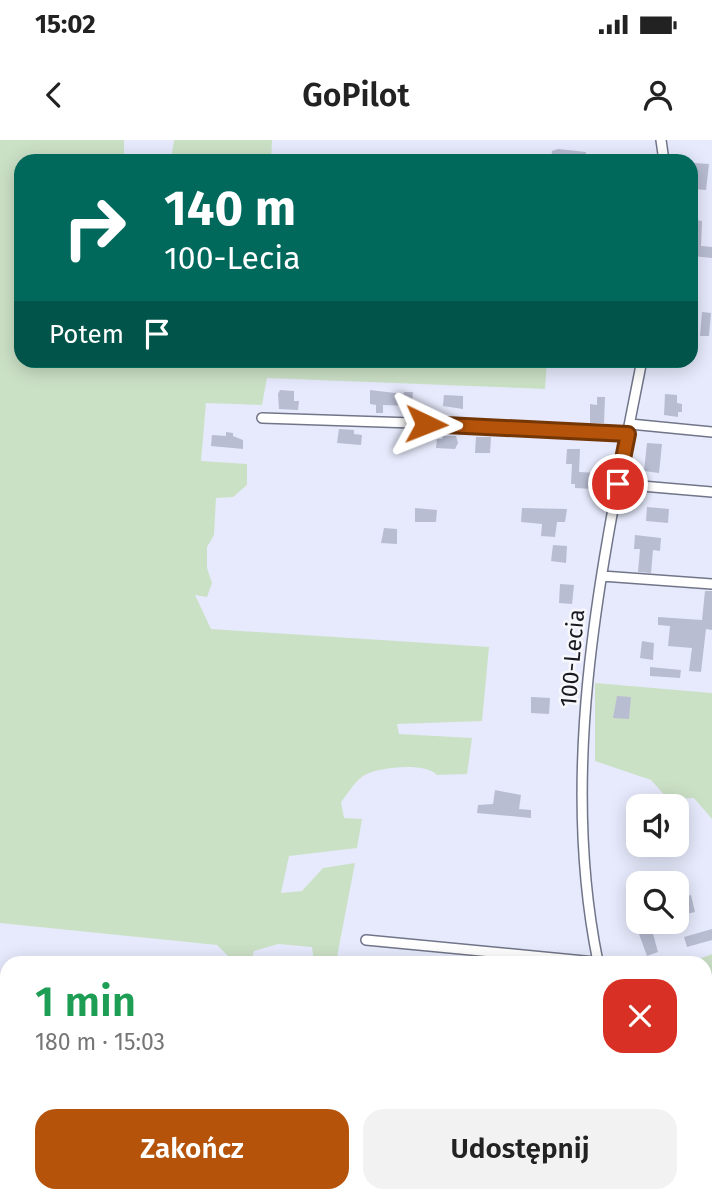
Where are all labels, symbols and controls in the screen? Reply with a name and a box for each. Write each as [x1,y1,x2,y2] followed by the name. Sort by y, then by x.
[35,9,96,40] text: 15:02
[35,76,73,114] icon: back
[302,76,410,114] text: GoPilot
[639,76,677,114] icon: person
[164,179,296,238] text: 140 m
[49,182,140,273] icon: right
[164,239,301,277] text: 100-Lecia
[138,315,176,353] icon: arrive
[49,319,124,350] text: Potem
[389,387,463,461] position arrow
[588,454,648,514] pin
[599,465,637,503] icon: arrive
[554,608,590,708] street label: 100-Lecia
[626,794,689,934] map controls
[626,794,689,857] button: sound
[626,871,689,934] button: search
[35,977,136,1027] text: 1 min
[603,979,677,1053] button: close
[35,1028,165,1056] text: 180 m · 15:03
[35,1109,349,1189] button: Zakończ
[363,1109,677,1189] button: Udostępnij

